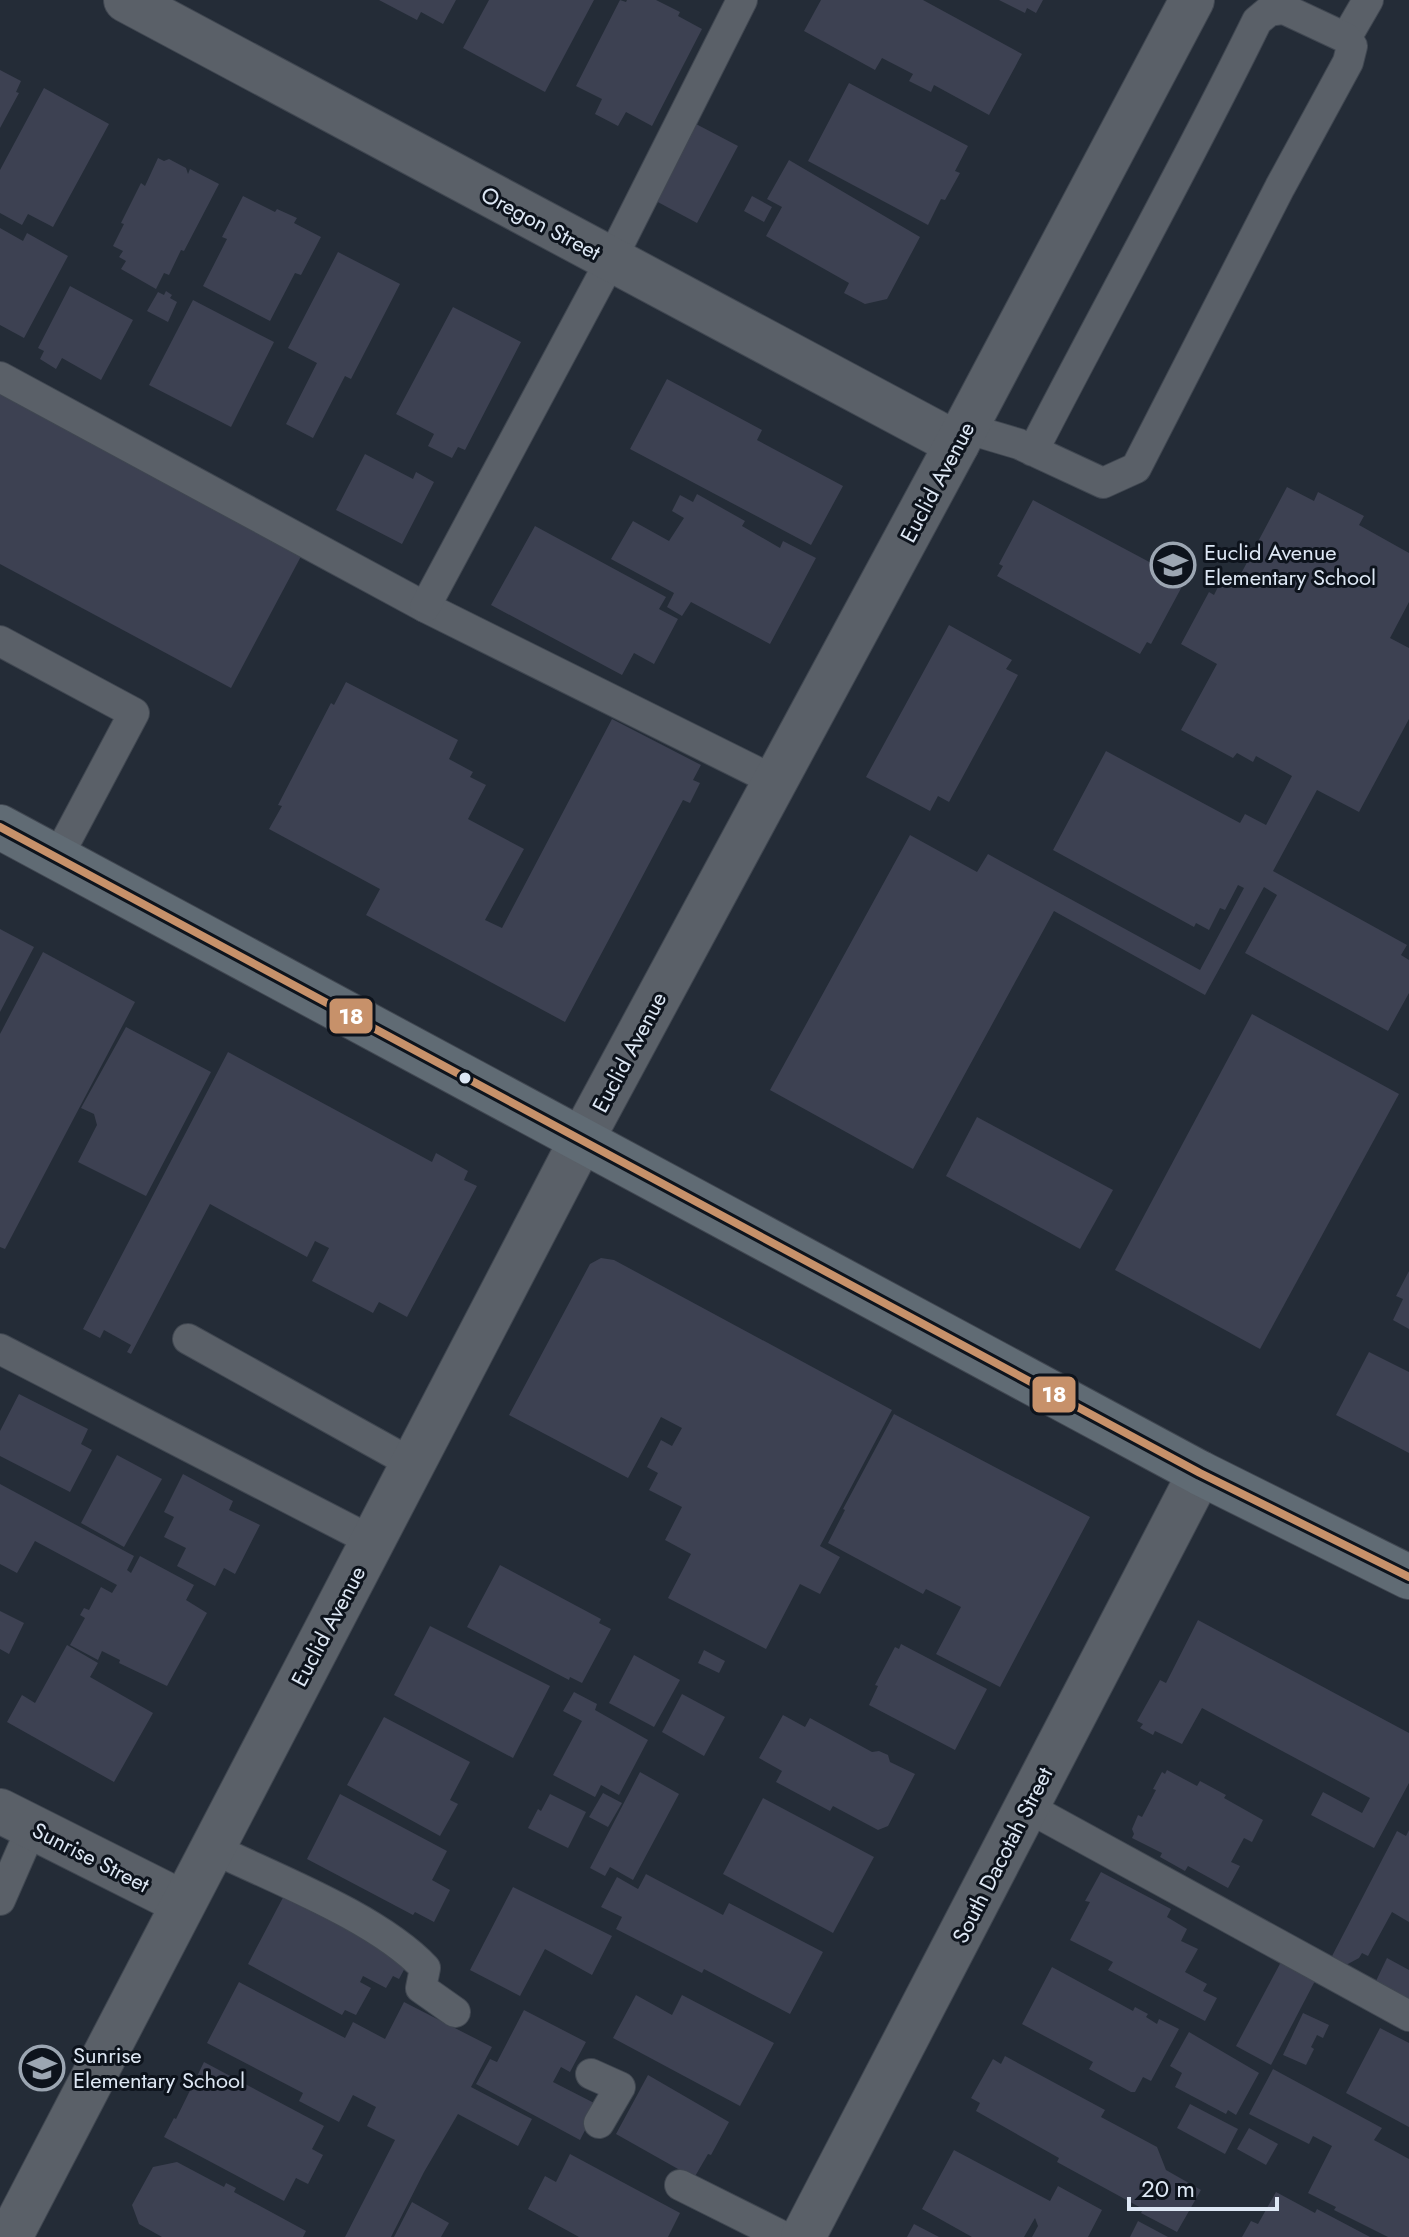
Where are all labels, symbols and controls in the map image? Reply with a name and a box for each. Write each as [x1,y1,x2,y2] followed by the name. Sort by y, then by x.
[476,178,607,268] street label: Oregon Street
[892,416,982,548] street label: Euclid Avenue
[1204,536,1376,593] place label: Euclid Avenue Elementary School
[1149,541,1197,589] school or university icon: Euclid Avenue Elementary School
[584,986,674,1118] street label: Euclid Avenue
[328,997,374,1035] line badge: 18
[339,1000,364,1032] text: 18
[457,1070,473,1086] unlabelled marker
[1031,1375,1077,1414] line badge: 18
[1042,1378,1067,1410] text: 18
[283,1560,373,1692] street label: Euclid Avenue
[944,1761,1061,1949] street label: South Dacotah Street
[27,1814,156,1901] street label: Sunrise Street
[73,2039,245,2096] place label: Sunrise Elementary School
[18,2044,66,2092] school or university icon: Sunrise Elementary School
[1129,2161,1277,2211] scale bar
[1141,2171,1195,2206] text: 20 m

